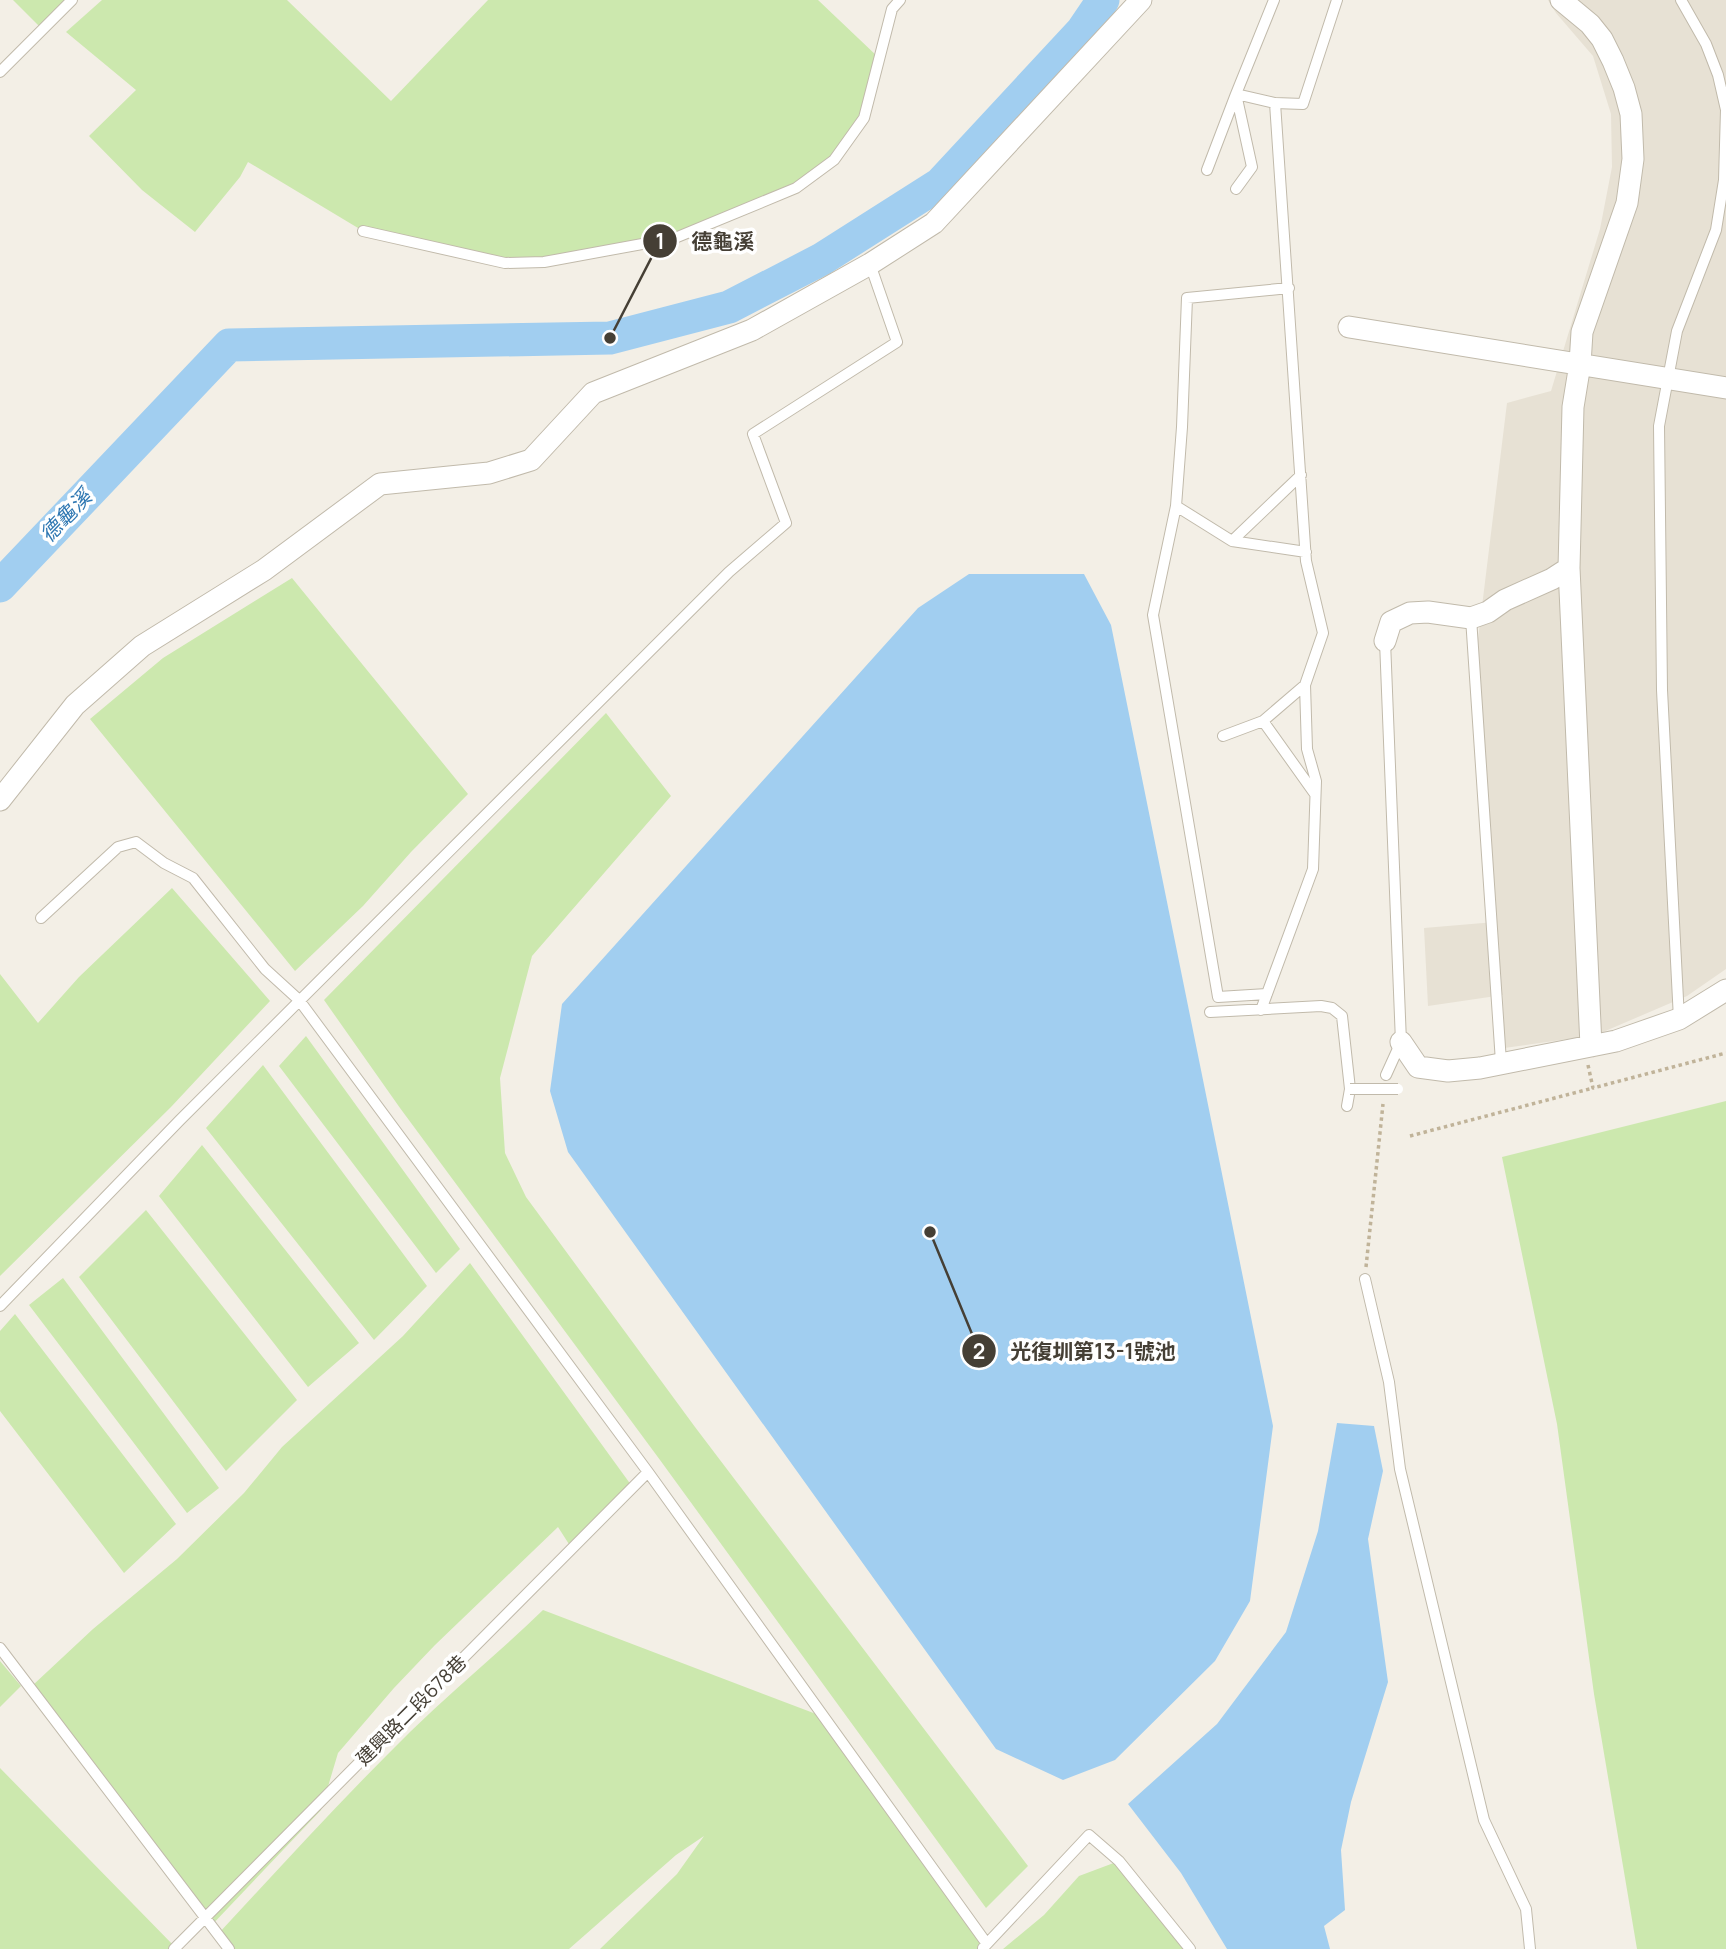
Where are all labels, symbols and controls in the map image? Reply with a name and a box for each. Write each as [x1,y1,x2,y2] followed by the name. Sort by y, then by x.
[642,220,768,262] callout: 德龜溪
[655,227,665,255] text: 1
[692,227,755,255] text: 德龜溪
[33,481,99,548] water label: 德龜溪
[961,1330,1189,1372] callout: 光復圳第13-1號池
[973,1337,985,1365] text: 2
[1010,1337,1176,1365] text: 光復圳第13-1號池
[350,1649,472,1771] street label: 建興路二段678巷

